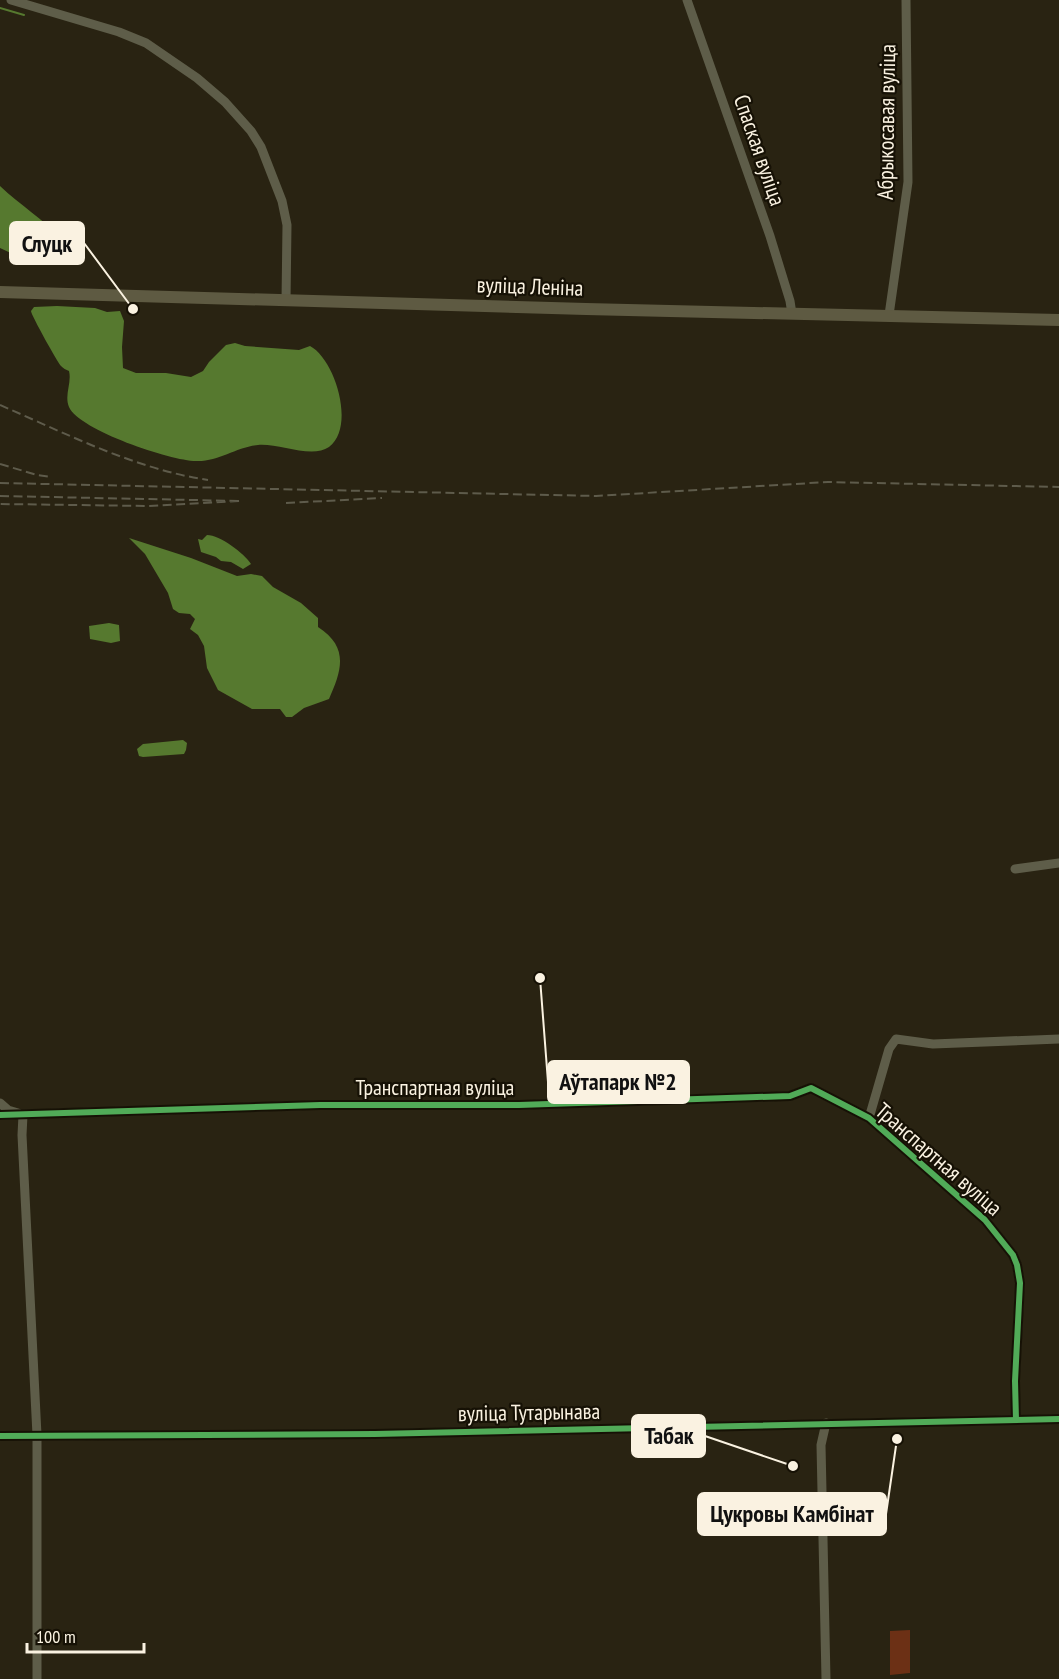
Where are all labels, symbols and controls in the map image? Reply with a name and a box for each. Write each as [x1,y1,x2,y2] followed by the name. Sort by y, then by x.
[871,44,901,200] street label: Абрыкосавая вуліца
[728,91,792,209] street label: Спаская вуліца
[10,222,84,264] callout: Слуцк
[22,228,72,259] text: Слуцк
[476,270,584,302] street label: вуліца Леніна
[548,1061,689,1103] callout: Аўтапарк №2
[558,1066,677,1097] text: Аўтапарк №2
[356,1073,514,1101] street label: Транспартная вуліца
[870,1096,1008,1222] street label: Транспартная вуліца
[458,1397,600,1427] street label: вуліца Тутарынава
[632,1415,705,1457] callout: Табак
[644,1420,694,1451] text: Табак
[698,1493,886,1535] callout: Цукровы Камбінат
[710,1498,874,1529] text: Цукровы Камбінат
[27,1616,144,1654] scale bar
[36,1625,76,1648] text: 100 m

